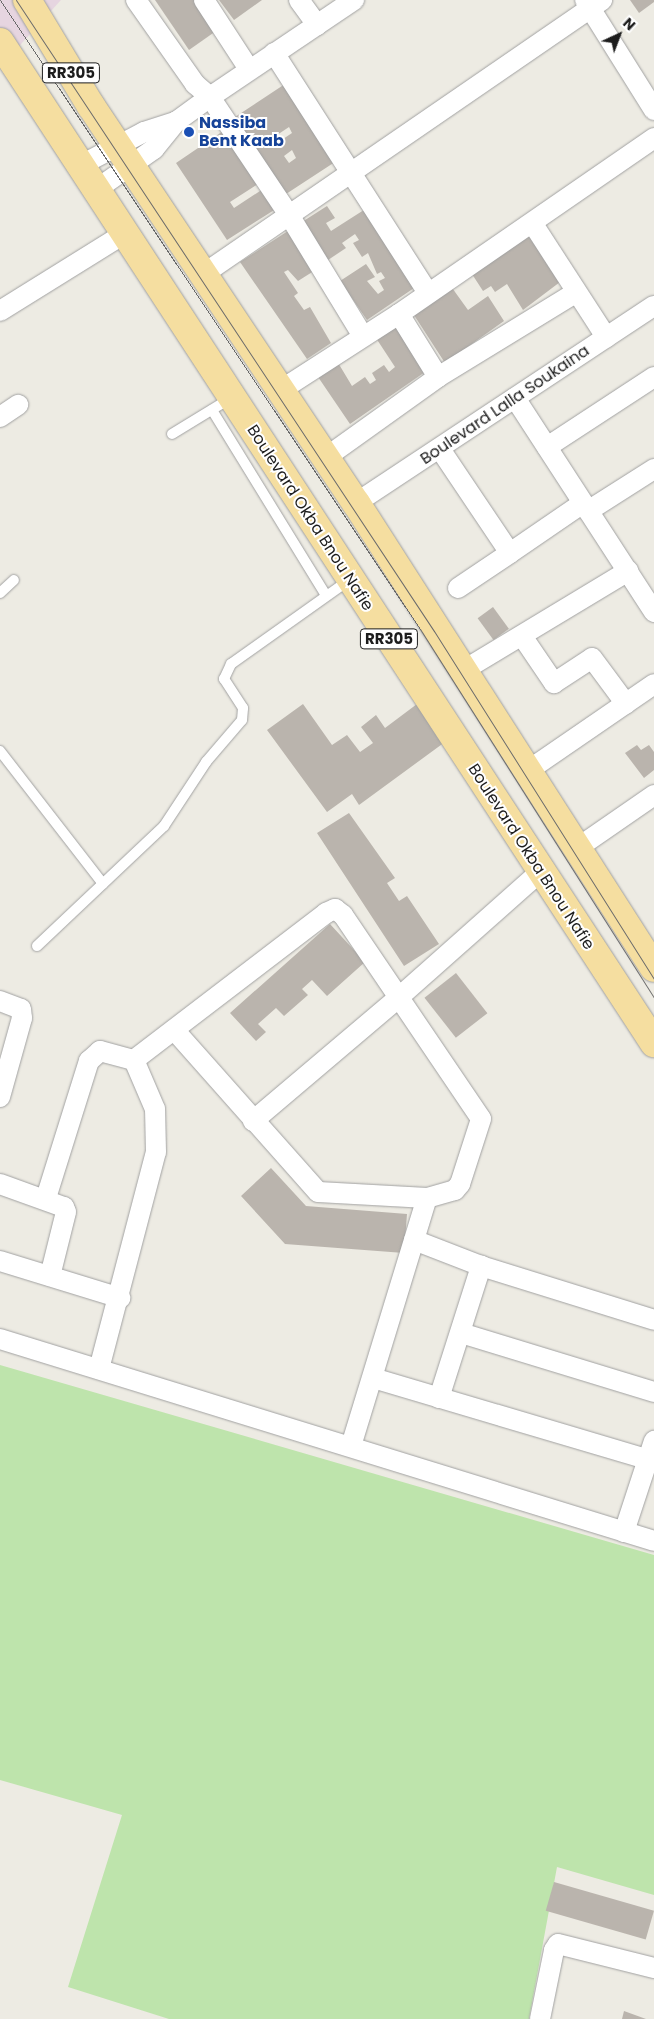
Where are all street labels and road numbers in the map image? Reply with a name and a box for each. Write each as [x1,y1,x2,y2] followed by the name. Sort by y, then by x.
[41,60,101,86] road number: RR305
[417,341,593,469] street label: Boulevard Lalla Soukaina
[243,421,377,615] street label: Boulevard Okba Bnou Nafie
[359,626,419,652] road number: RR305
[464,760,598,954] street label: Boulevard Okba Bnou Nafie

